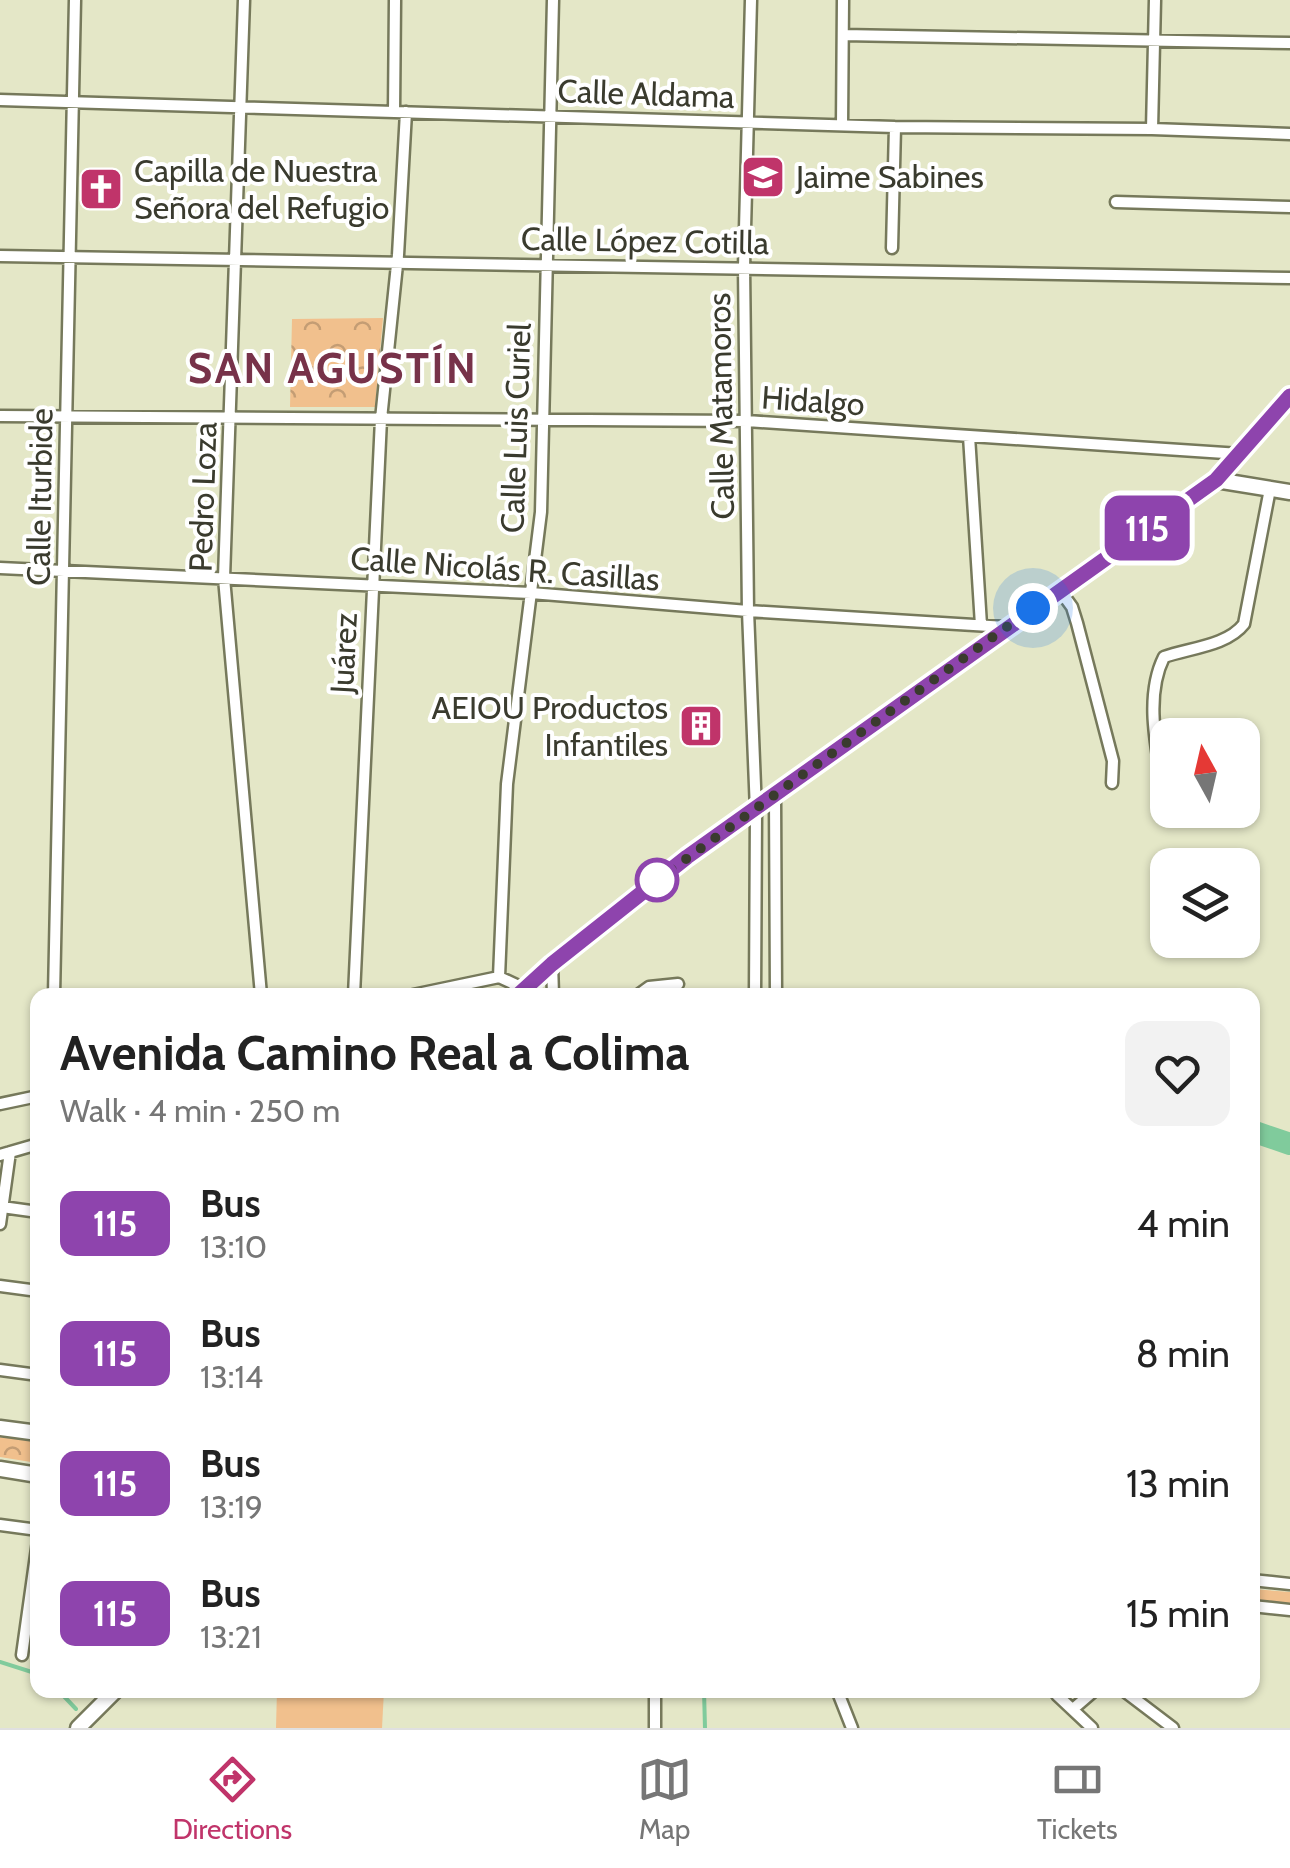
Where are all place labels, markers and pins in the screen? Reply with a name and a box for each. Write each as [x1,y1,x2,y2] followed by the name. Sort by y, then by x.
[134,151,389,227] place label: Capilla de Nuestra Señora del Refugio
[740,154,786,200] school or university icon: Jaime Sabines
[795,157,984,196] place label: Jaime Sabines
[78,166,124,212] church icon: Capilla de Nuestra Señora del Refugio
[431,688,668,764] place label: AEIOU Productos Infantiles
[678,703,724,749] building icon: AEIOU Productos Infantiles
[636,859,678,901] unlabelled marker

